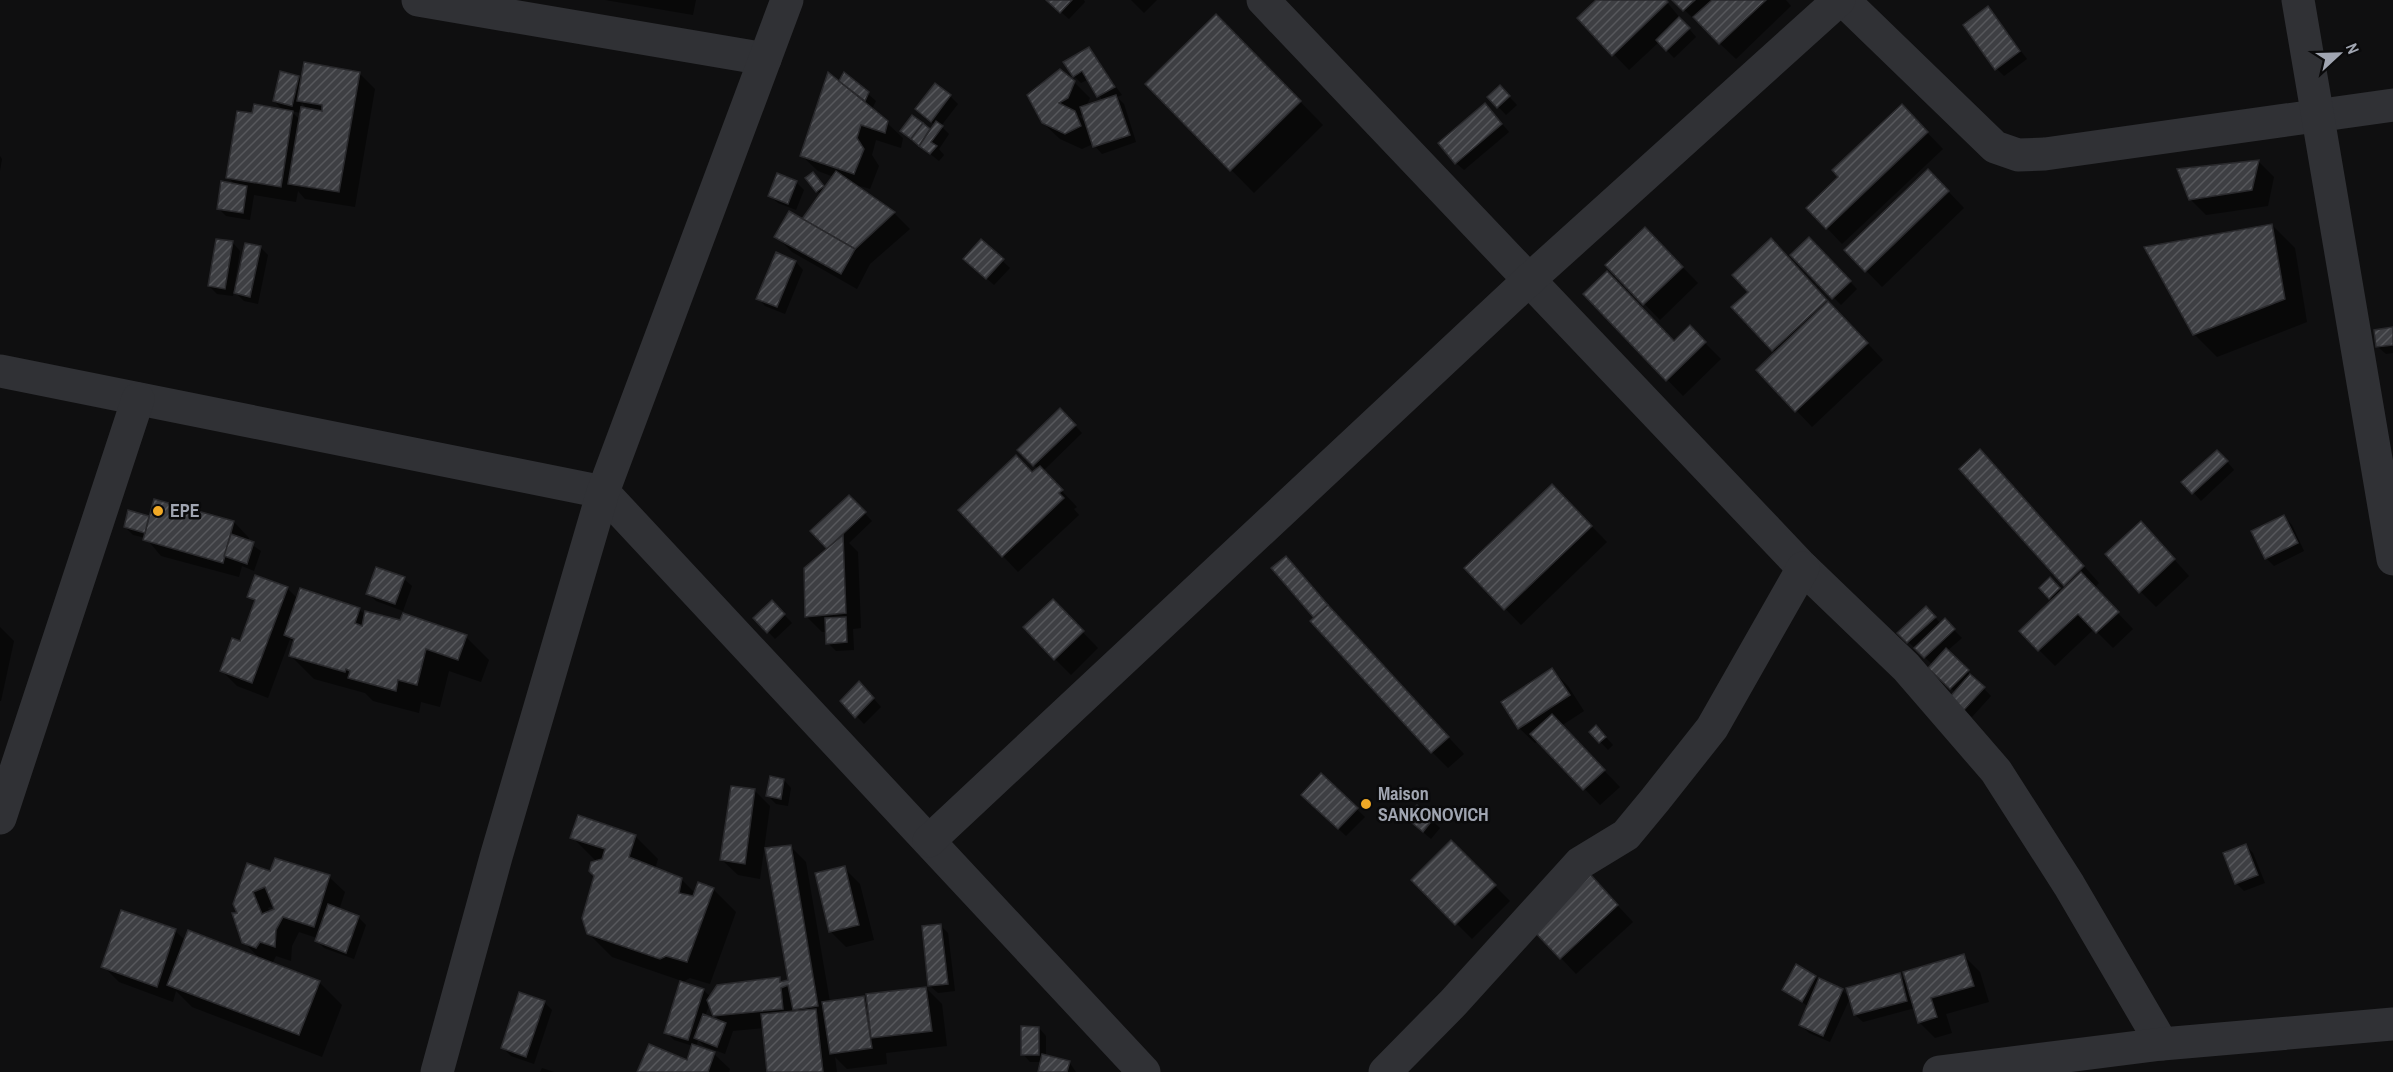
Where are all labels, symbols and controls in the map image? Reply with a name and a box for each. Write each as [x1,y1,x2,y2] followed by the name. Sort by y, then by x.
[2309,24,2369,84] north arrow
[2341,40,2365,57] text: N
[170,498,200,523] place label: EPE
[151,504,165,518] marker: EPE
[1378,781,1489,827] place label: Maison SANKONOVICH
[1359,797,1373,811] marker: Maison SANKONOVICH

